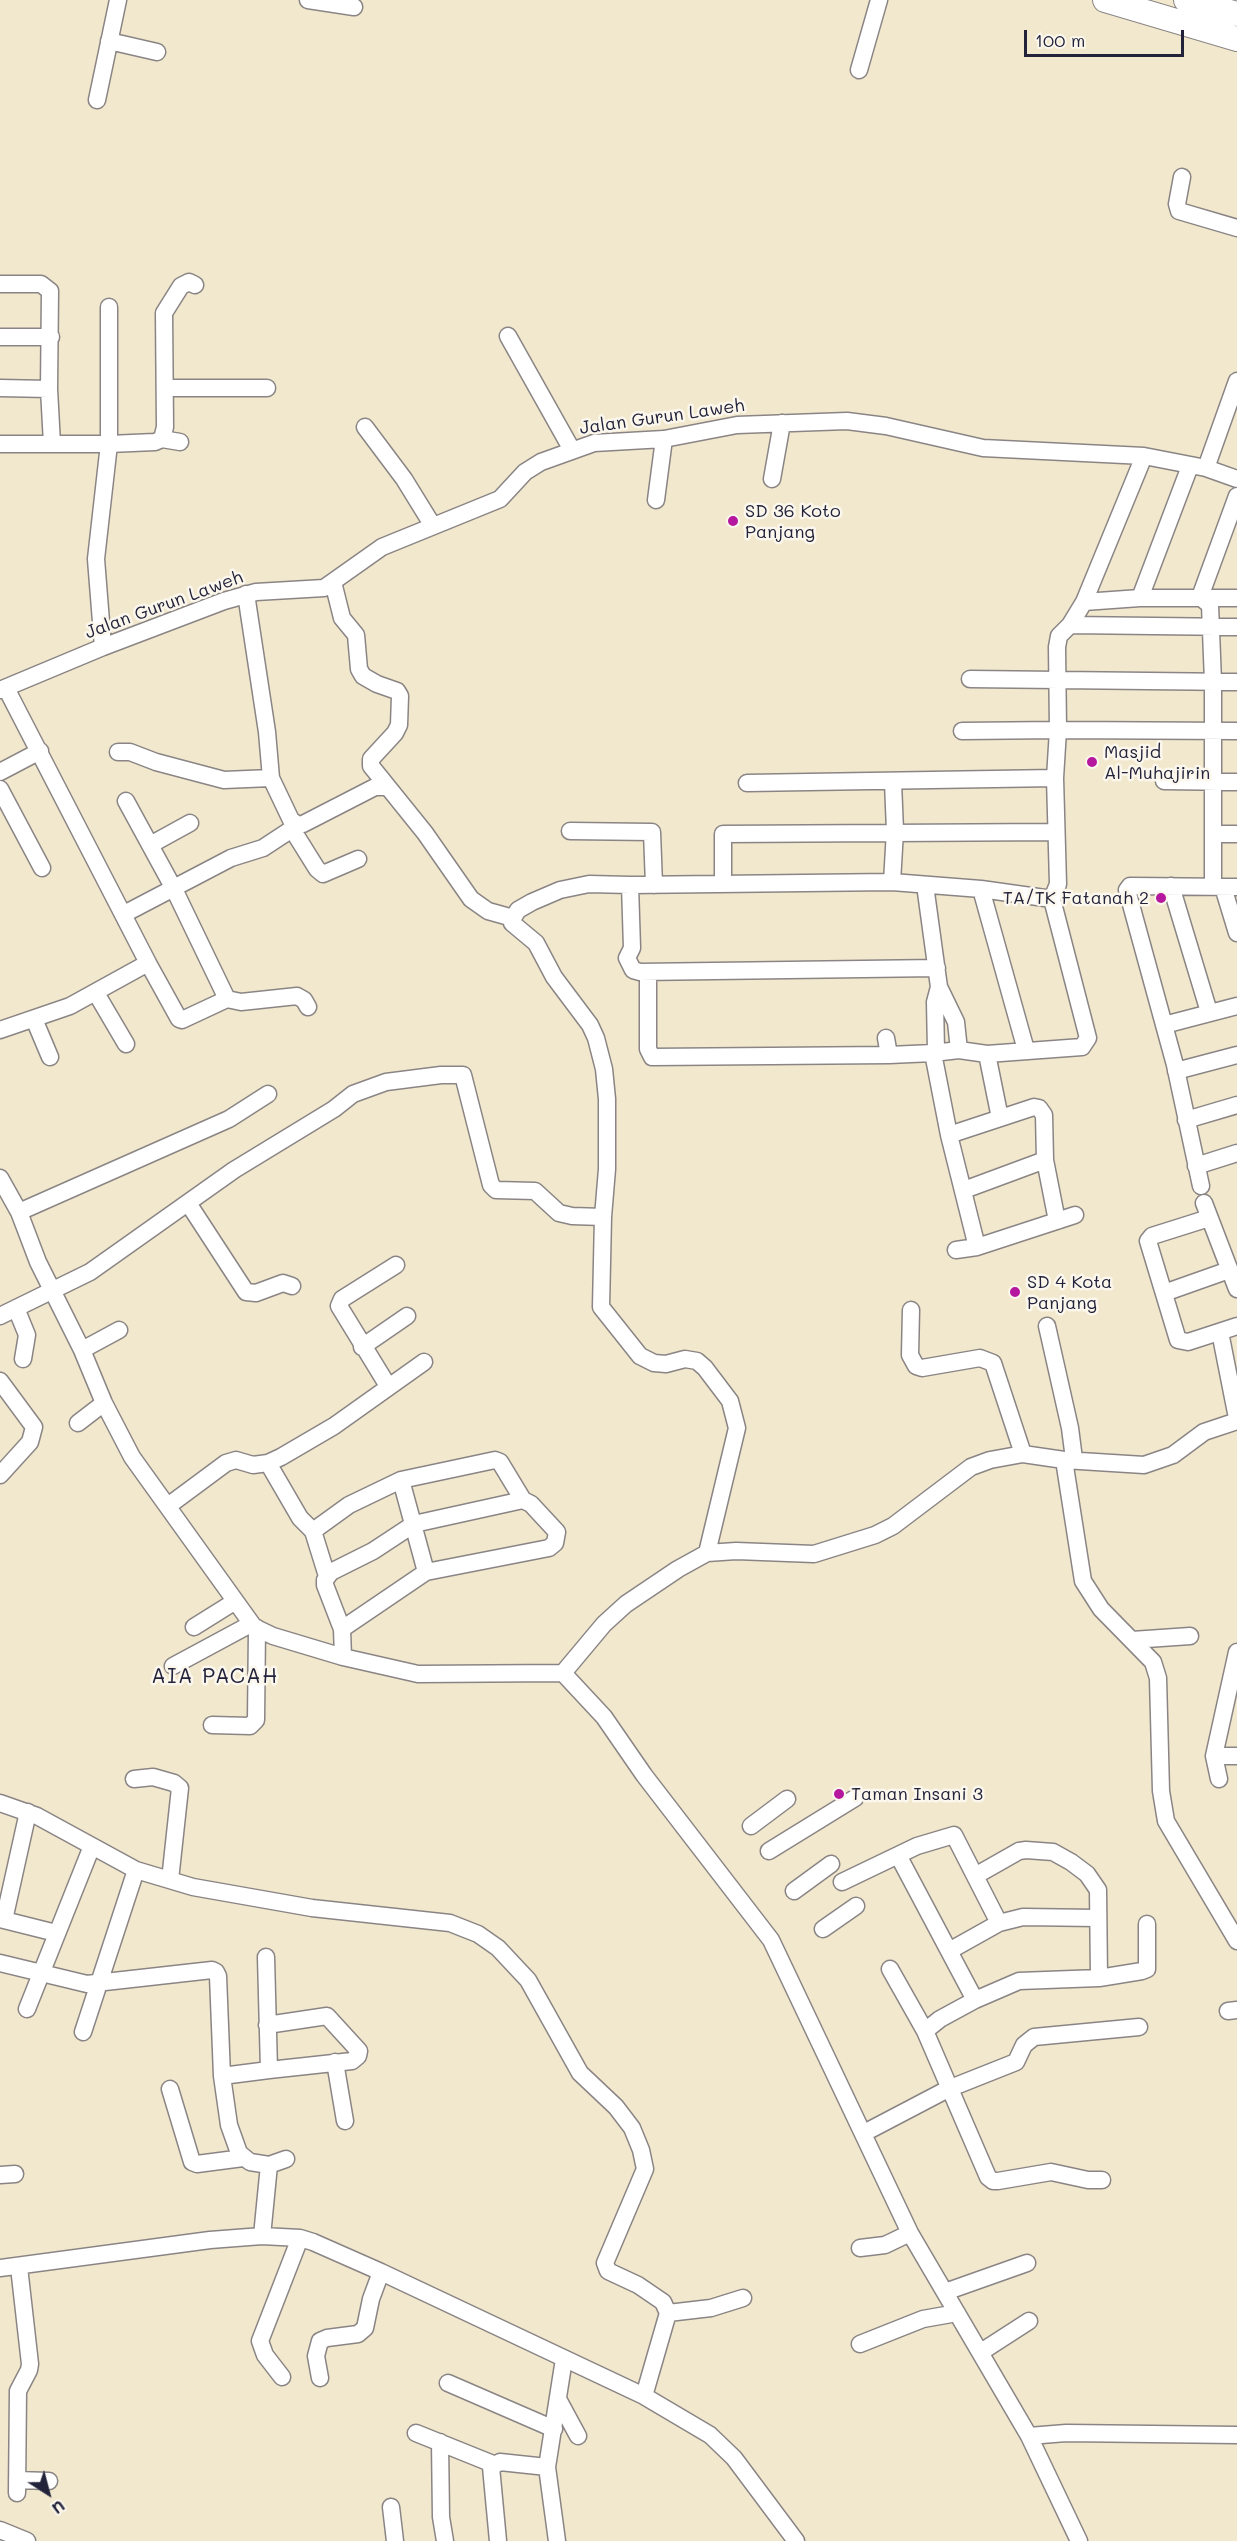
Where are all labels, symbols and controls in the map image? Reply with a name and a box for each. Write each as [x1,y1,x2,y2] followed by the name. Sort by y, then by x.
[1027,18,1188,56] scale bar
[1035,28,1085,52] text: 100 m
[578,395,746,439] street label: Jalan Gurun Laweh
[745,500,841,542] place label: SD 36 Koto Panjang
[726,514,740,528] marker: SD 36 Koto Panjang
[82,566,246,644] street label: Jalan Gurun Laweh
[1104,741,1210,783] place label: Masjid Al-Muhajirin
[1085,755,1099,769] marker: Masjid Al-Muhajirin
[1003,887,1149,909] place label: TA/TK Fatanah 2
[1154,891,1168,905] marker: TA/TK Fatanah 2
[1027,1271,1112,1314] place label: SD 4 Kota Panjang
[1008,1285,1022,1299] marker: SD 4 Kota Panjang
[151,1664,279,1690] district label: AIA PACAH
[851,1783,983,1805] place label: Taman Insani 3
[832,1787,846,1801] marker: Taman Insani 3
[18,2463,78,2523] north arrow
[48,2496,70,2520] text: U

